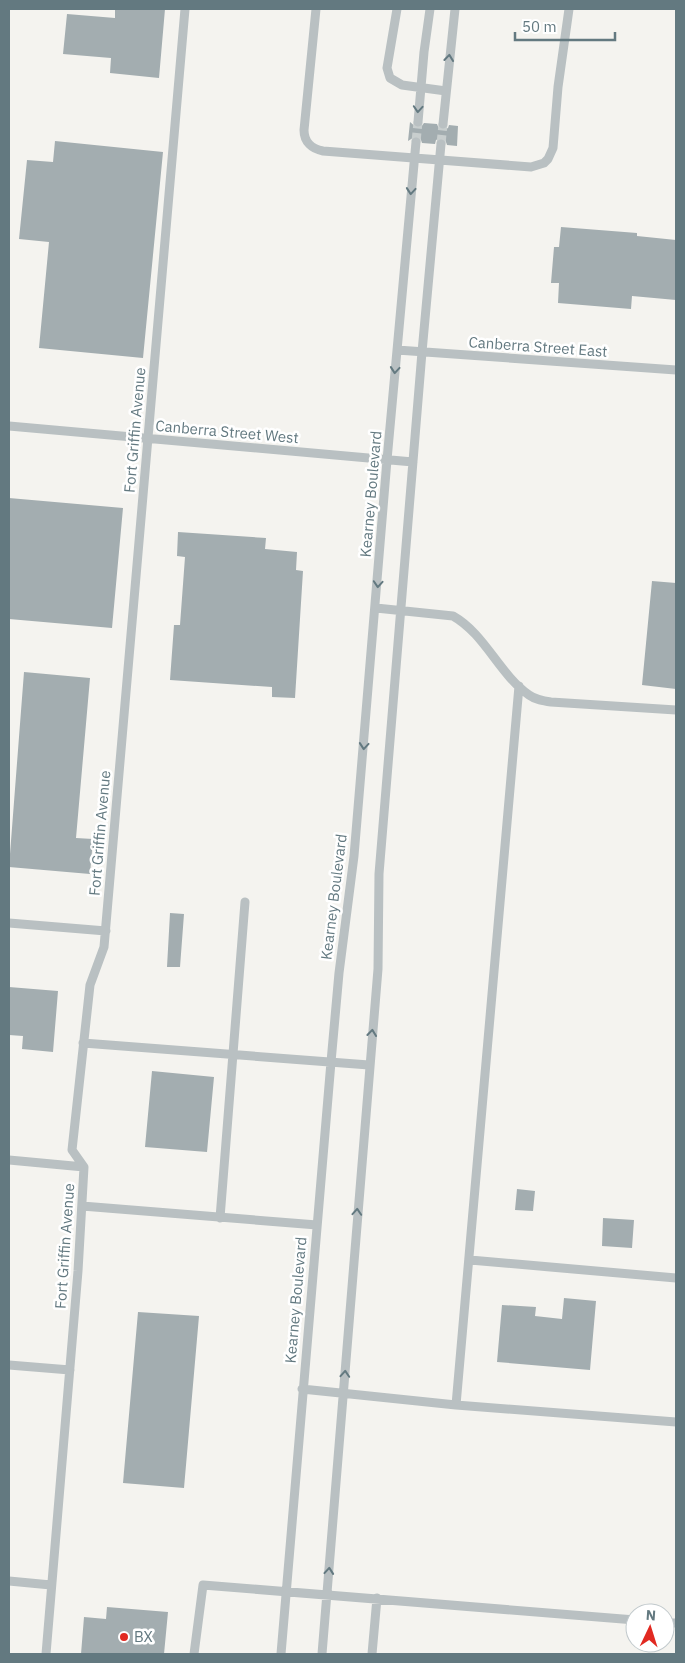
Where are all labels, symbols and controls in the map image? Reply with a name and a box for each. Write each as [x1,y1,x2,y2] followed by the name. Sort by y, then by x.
[515,10,615,42] scale bar
[522,17,557,36] text: 50 m
[443,54,454,62] one-way arrow
[413,106,424,114] one-way arrow
[406,187,417,195] one-way arrow
[468,332,608,361] street label: Canberra Street East
[120,366,149,494] street label: Fort Griffin Avenue
[390,366,401,374] one-way arrow
[155,416,300,447] street label: Canberra Street West
[356,430,385,558] street label: Kearney Boulevard
[372,581,383,589] one-way arrow
[358,742,369,750] one-way arrow
[85,769,114,897] street label: Fort Griffin Avenue
[316,833,351,961] street label: Kearney Boulevard
[366,1028,377,1036] one-way arrow
[51,1182,78,1309] street label: Fort Griffin Avenue
[352,1208,363,1216] one-way arrow
[281,1236,310,1364] street label: Kearney Boulevard
[339,1370,350,1378] one-way arrow
[323,1567,334,1575] one-way arrow
[625,1603,675,1653] north arrow
[645,1606,657,1624] text: N
[134,1627,153,1646] place label: BX
[118,1631,130,1643] marker: BX

